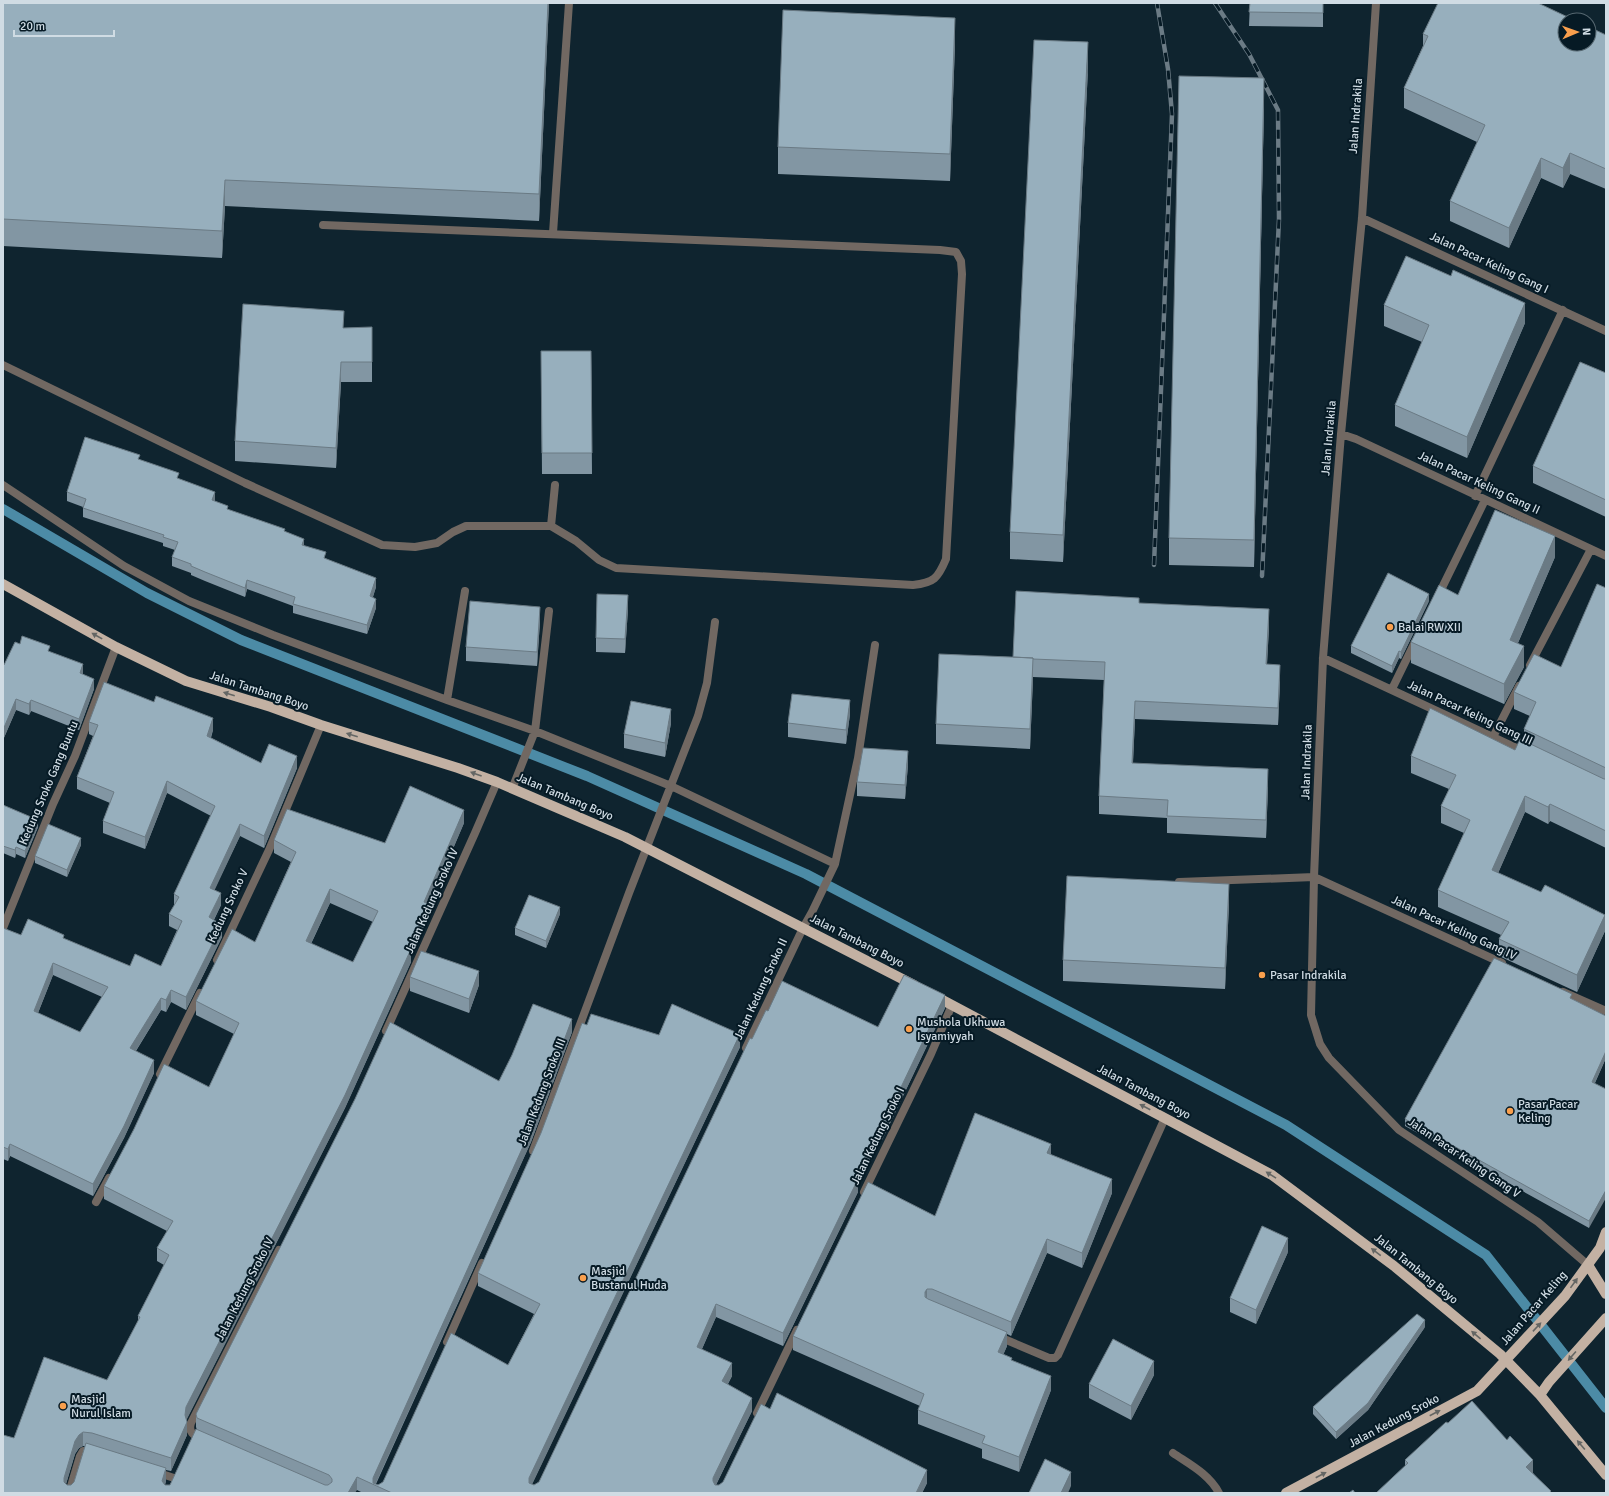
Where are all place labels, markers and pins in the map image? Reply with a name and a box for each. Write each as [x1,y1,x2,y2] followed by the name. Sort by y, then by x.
[1398,620,1461,635] place label: Balai RW XII
[1385,622,1395,632] marker: Balai RW XII
[1270,968,1347,983] place label: Pasar Indrakila
[1257,970,1267,980] marker: Pasar Indrakila
[917,1015,1005,1044] place label: Mushola Ukhuwa Isyamiyyah
[904,1024,914,1034] marker: Mushola Ukhuwa Isyamiyyah
[1518,1097,1578,1126] place label: Pasar Pacar Keling
[1505,1106,1515,1116] marker: Pasar Pacar Keling
[591,1264,667,1293] place label: Masjid Bustanul Huda
[578,1273,588,1283] marker: Masjid Bustanul Huda
[71,1392,131,1421] place label: Masjid Nurul Islam
[58,1401,68,1411] marker: Masjid Nurul Islam

